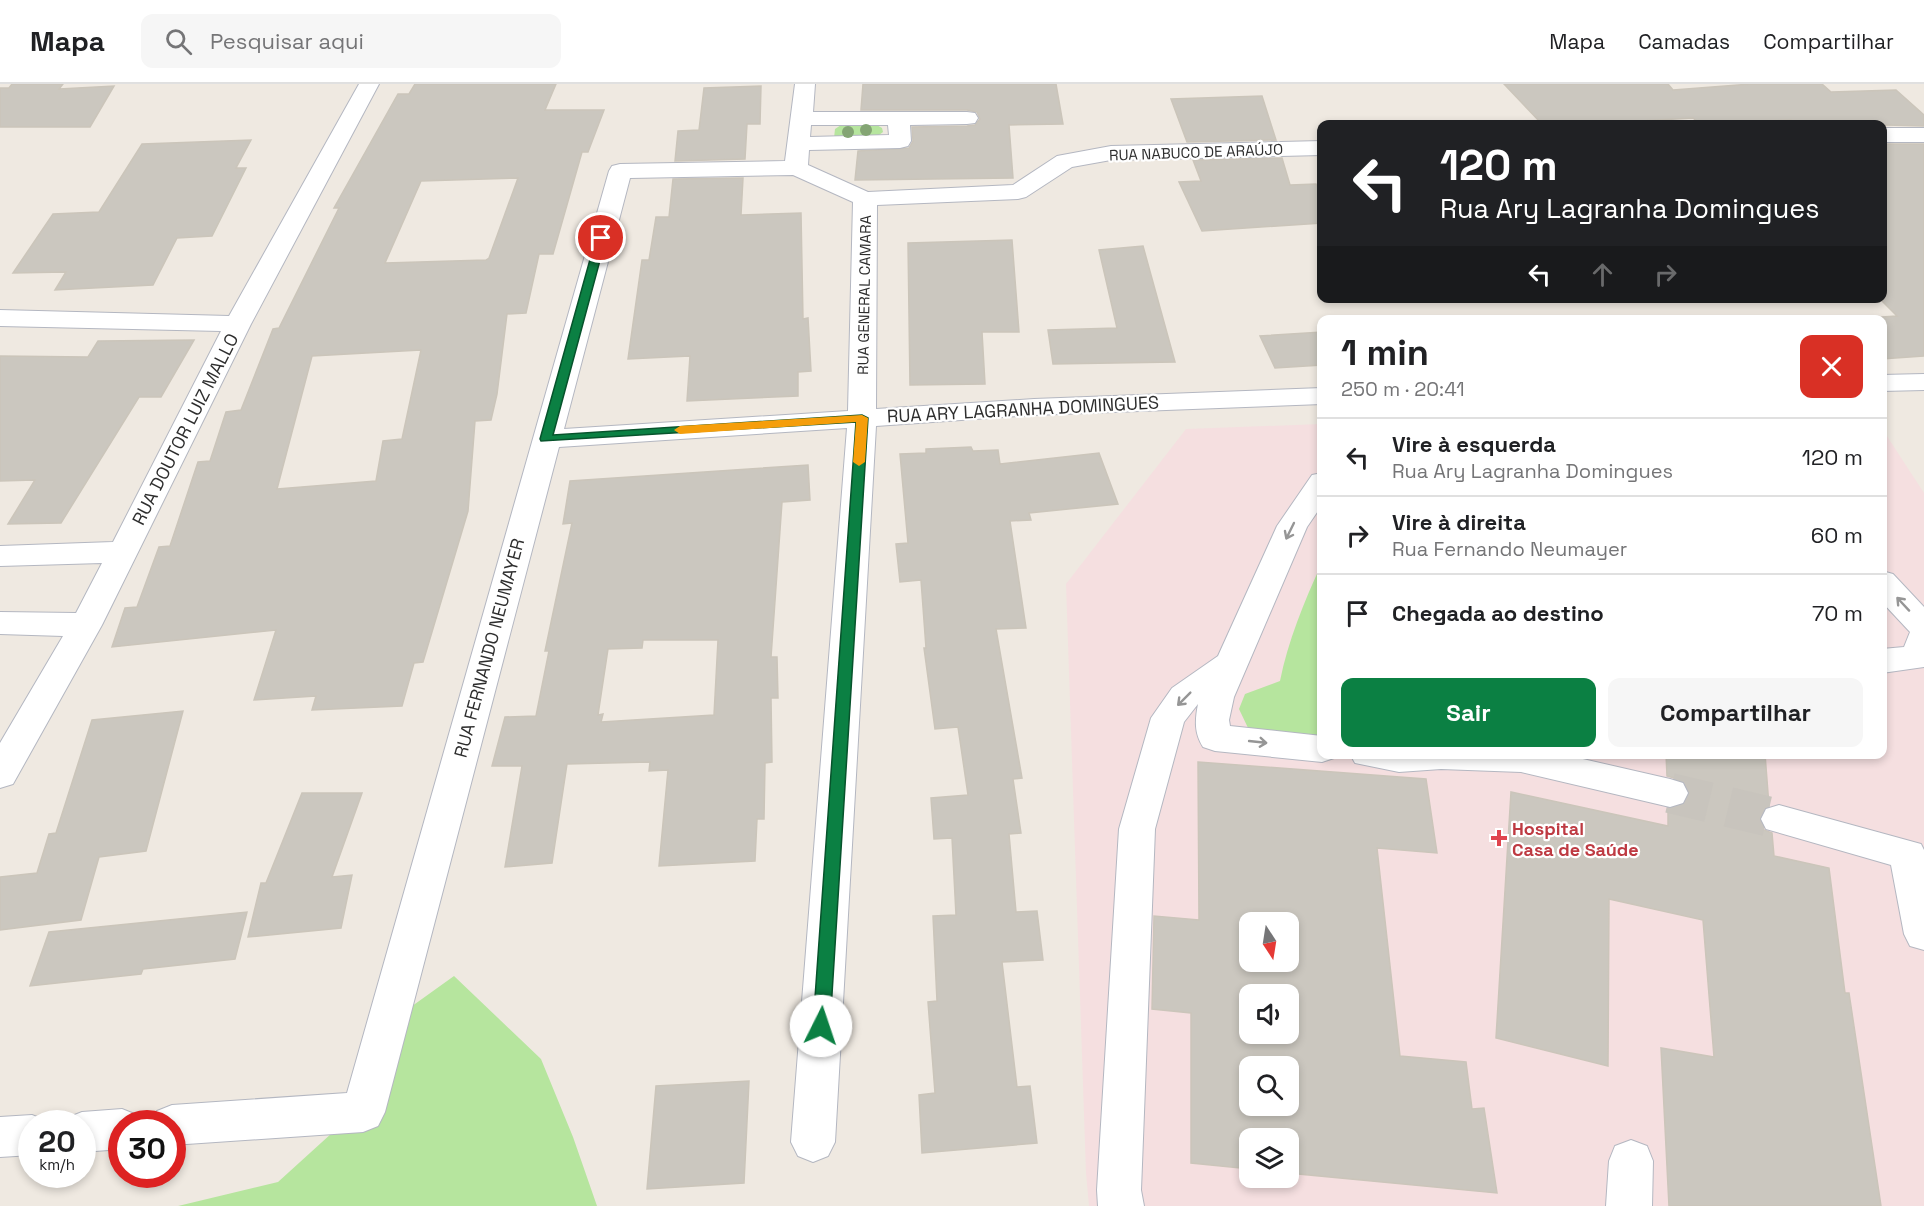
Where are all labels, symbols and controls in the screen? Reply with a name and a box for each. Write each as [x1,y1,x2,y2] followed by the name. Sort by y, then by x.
[141,14,561,68] search box
[30,23,105,59] text: Mapa
[162,25,195,58] icon: search
[210,27,364,55] text: Pesquisar aqui
[1549,28,1605,55] text: Mapa
[1638,28,1730,55] text: Camadas
[1763,28,1894,55] text: Compartilhar
[1109,139,1283,165] street label: RUA NABUCO DE ARAÚJO
[1440,139,1558,192] text: 120 m
[1341,144,1419,222] icon: left
[1440,191,1819,226] text: Rua Ary Lagranha Domingues
[575,212,626,263] pin
[853,214,875,375] street label: RUA GENERAL CAMARA
[584,221,617,254] icon: arrive
[1523,258,1556,291] icon: left
[1586,258,1619,291] icon: ahead
[1649,258,1682,291] icon: right
[127,329,243,529] street label: RUA DOUTOR LUIZ MALLO
[1341,330,1429,376] text: 1 min
[1800,335,1863,398] button: close
[1341,376,1465,402] text: 250 m · 20:41
[886,390,1160,428] street label: RUA ARY LAGRANHA DOMINGUES
[1392,430,1556,458] text: Vire à esquerda
[1341,441,1374,474] icon: left
[1802,443,1863,471] text: 120 m
[1392,458,1673,484] text: Rua Ary Lagranha Domingues
[1392,508,1526,536] text: Vire à direita
[1341,519,1374,552] icon: right
[1811,521,1863,549] text: 60 m
[1284,522,1296,540] one-way arrow
[449,536,529,760] street label: RUA FERNANDO NEUMAYER
[1392,536,1627,562] text: Rua Fernando Neumayer
[1341,597,1374,630] icon: arrive
[1896,597,1910,612] one-way arrow
[1392,599,1604,627] text: Chegada ao destino
[1812,599,1863,627] text: 70 m
[1341,678,1596,747] button: Sair
[1608,678,1863,747] button: Compartilhar
[1177,692,1192,706] one-way arrow
[1248,737,1268,748] one-way arrow
[1512,817,1639,861] place label: Hospital Casa de Saúde
[1490,829,1508,847] marker: Hospital Casa de Saúde
[1239,912,1299,972] north arrow
[1239,912,1299,1188] map controls
[1239,984,1299,1044] button: sound
[789,994,853,1058] position arrow
[1239,1056,1299,1116] button: search
[108,1110,186,1188] speed limit sign: 30
[38,1122,76,1161] text: 20
[1239,1128,1299,1188] button: layers
[39,1155,75,1174] text: km/h

